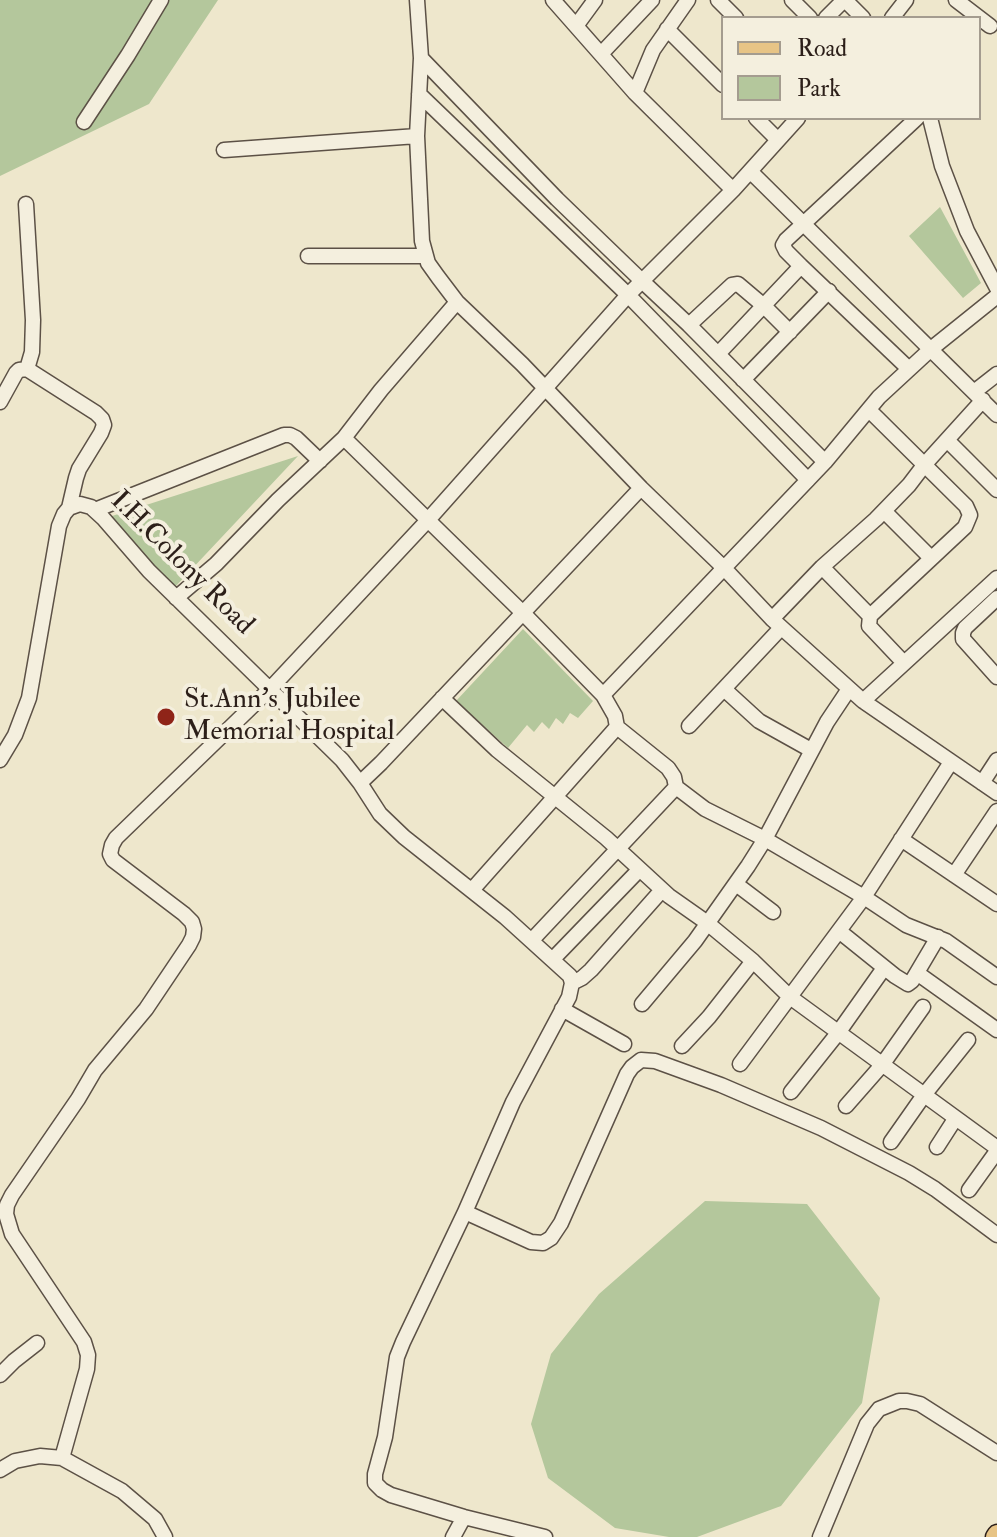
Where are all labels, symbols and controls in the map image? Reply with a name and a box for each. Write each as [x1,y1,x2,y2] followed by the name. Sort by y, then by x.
[721,16,981,120] legend
[797,33,847,64] text: Road
[797,73,841,104] text: Park
[102,485,260,643] street label: I.H.Colony Road
[184,684,395,750] place label: St.Ann's Jubilee Memorial Hospital
[155,706,177,728] marker: St.Ann's Jubilee Memorial Hospital

